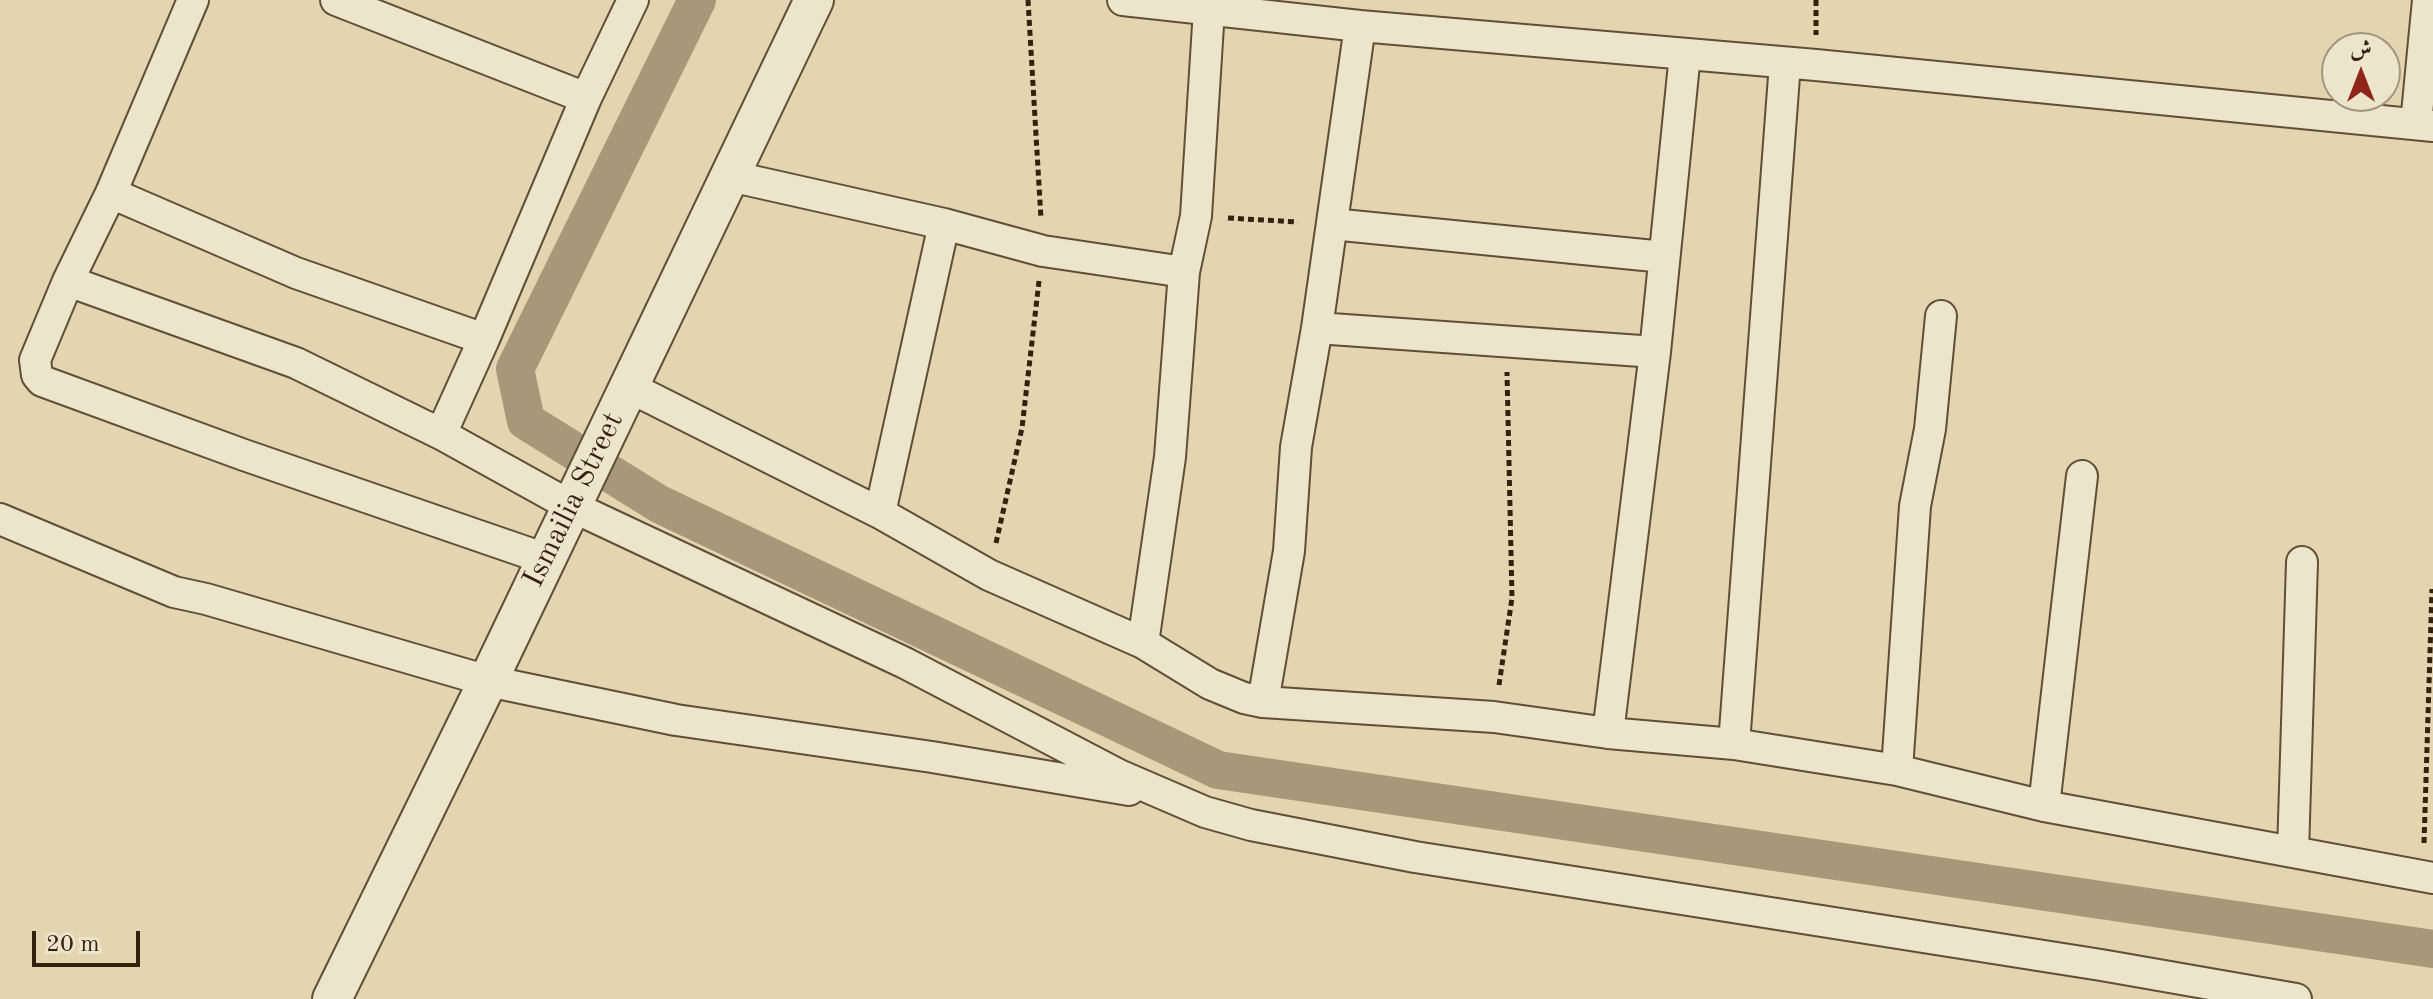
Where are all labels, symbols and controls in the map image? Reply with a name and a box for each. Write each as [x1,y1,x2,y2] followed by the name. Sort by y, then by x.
[2321,32,2401,112] north arrow
[2350,39,2372,61] text: ش
[516,406,632,594] street label: Ismailia Street
[36,915,144,965] scale bar
[46,933,100,957] text: 20 m

